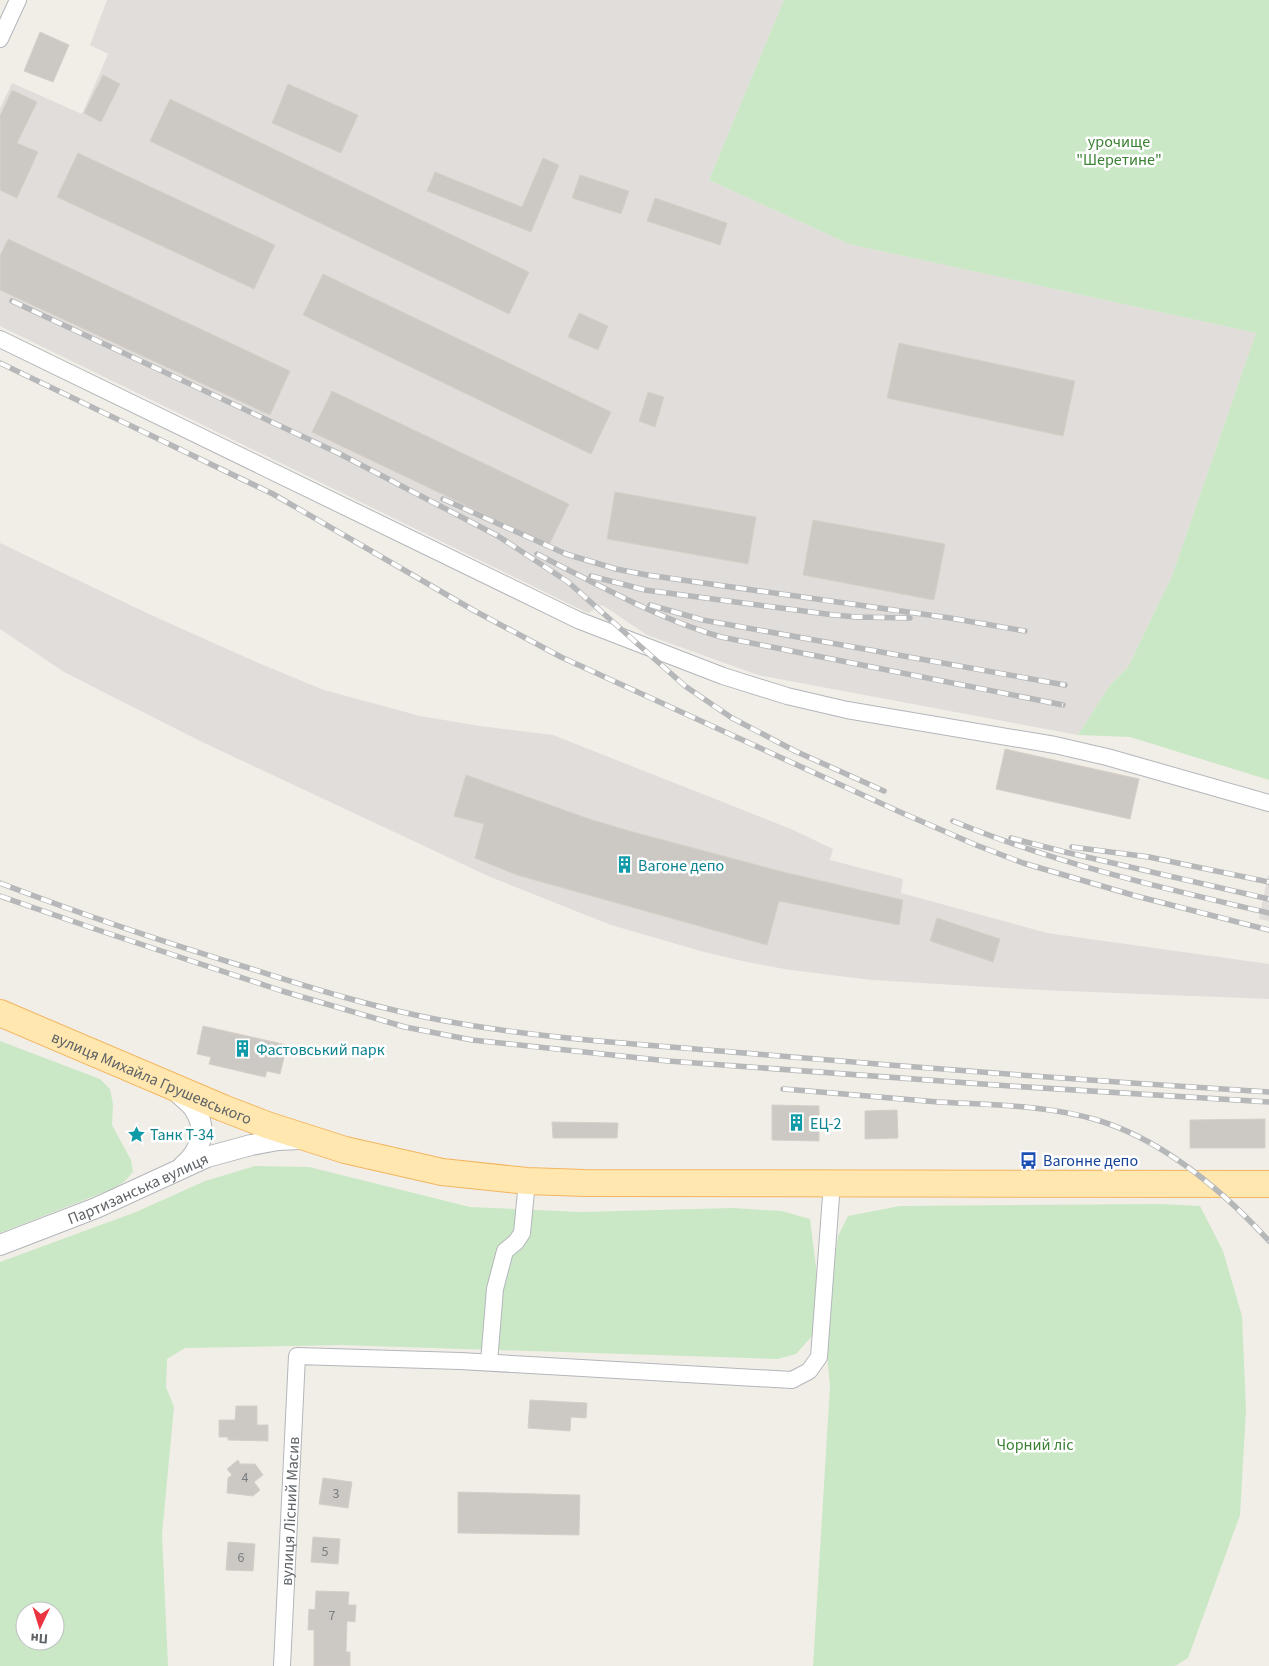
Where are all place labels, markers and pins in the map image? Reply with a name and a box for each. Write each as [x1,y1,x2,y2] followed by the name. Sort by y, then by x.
[614,855,634,875] building icon: Вагоне депо
[638,855,724,877] place label: Вагоне депо
[232,1039,252,1059] building icon: Фастовський парк
[256,1039,385,1061] place label: Фастовський парк
[786,1113,806,1133] building icon: ЕЦ-2
[810,1113,842,1135] place label: ЕЦ-2
[126,1124,146,1144] place icon: Танк Т-34
[150,1124,214,1146] place label: Танк Т-34
[1019,1150,1039,1170] bus stop icon: Вагонне депо
[1043,1150,1138,1172] place label: Вагонне депо

